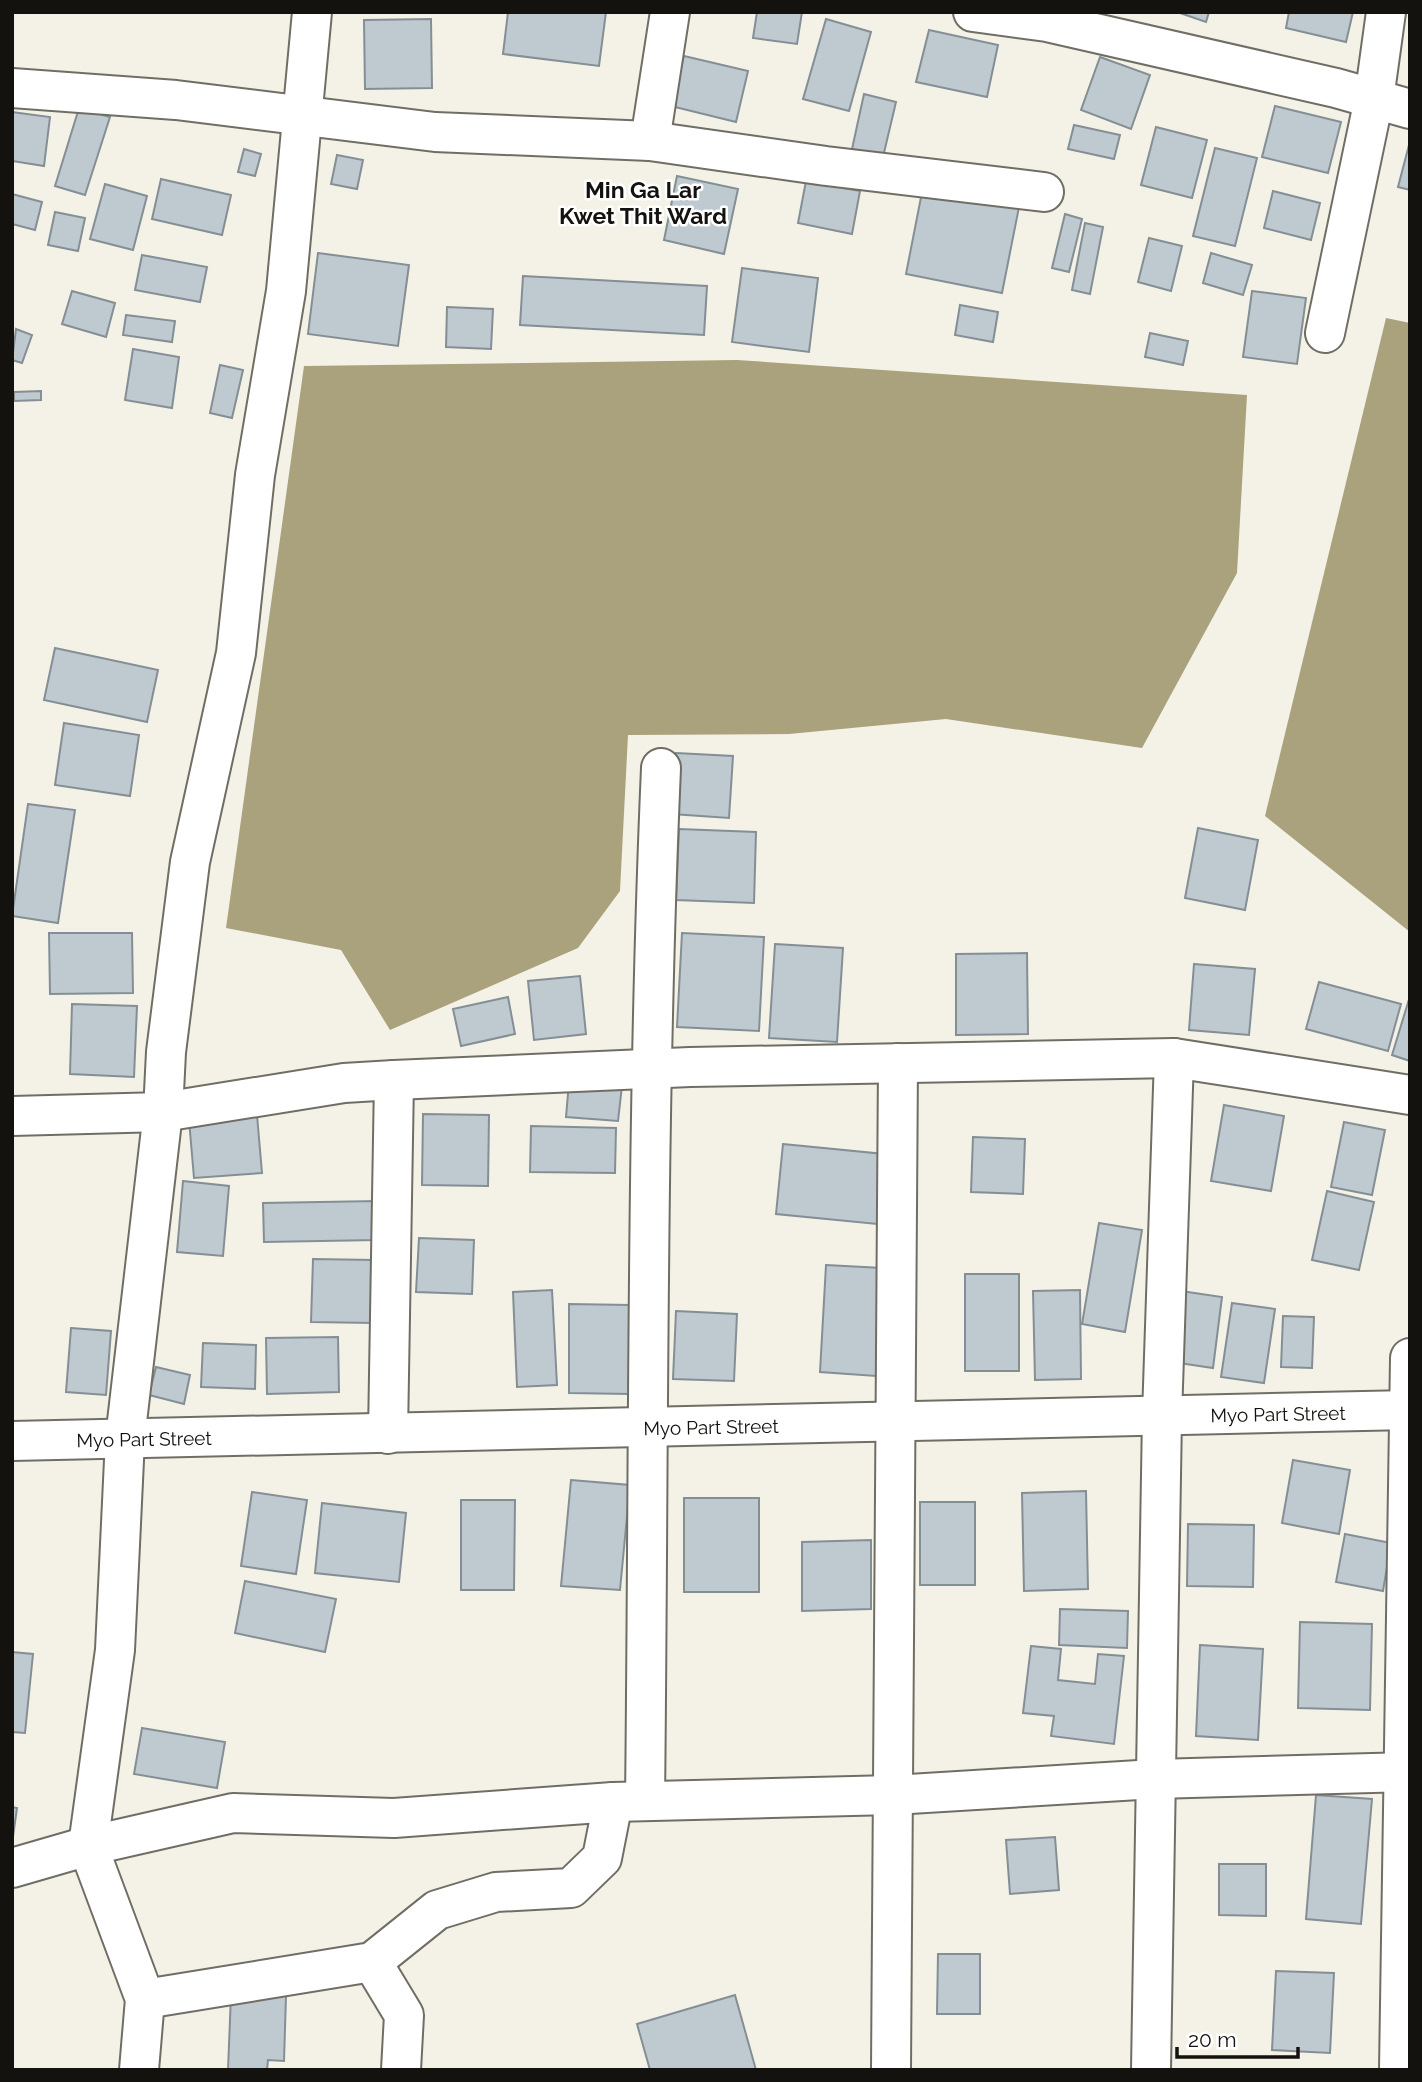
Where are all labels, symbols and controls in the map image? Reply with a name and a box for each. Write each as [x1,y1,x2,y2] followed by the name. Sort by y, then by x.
[559,176,727,229] district label: Min Ga Lar Kwet Thit Ward
[1210,1402,1347,1426] street label: Myo Part Street
[643,1415,780,1439] street label: Myo Part Street
[76,1427,213,1451] street label: Myo Part Street
[1177,2016,1298,2060] scale bar
[1188,2027,1236,2052] text: 20 m

